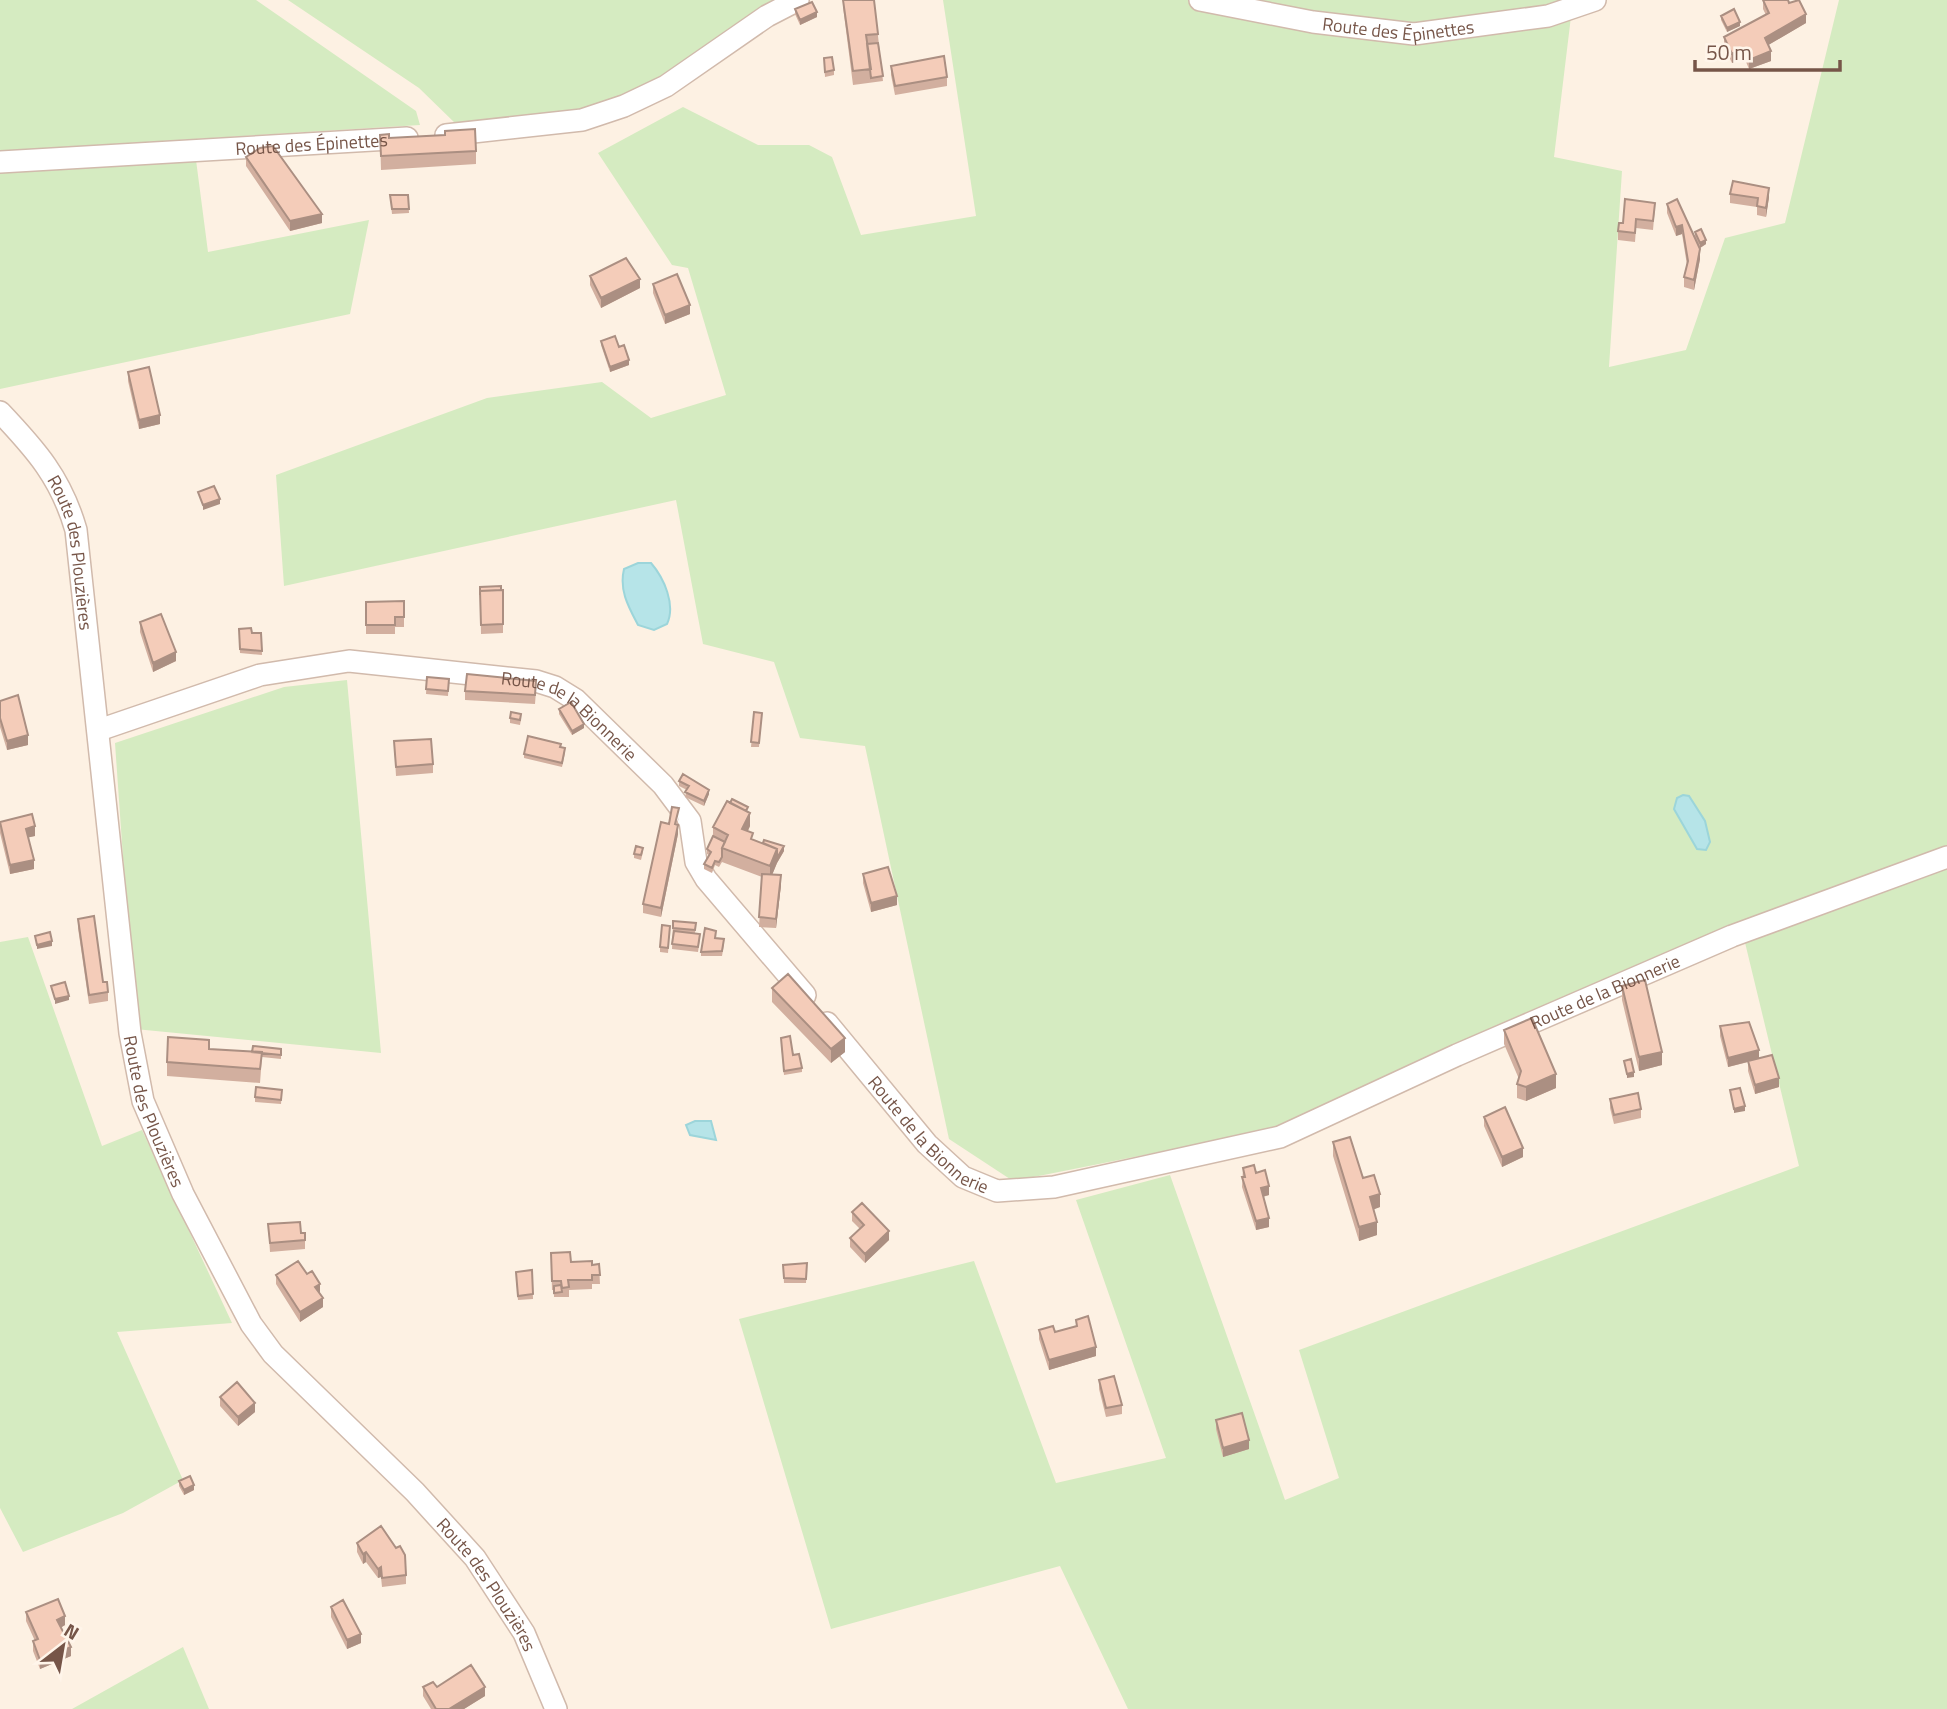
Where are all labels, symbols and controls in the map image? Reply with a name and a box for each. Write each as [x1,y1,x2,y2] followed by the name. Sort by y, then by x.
[1321,10,1476,48] street label: Route des Épinettes
[1695,28,1840,72] scale bar
[1706,36,1752,68] text: 50 m
[234,126,388,162] street label: Route des Épinettes
[41,470,100,631] street label: Route des Plouzières
[500,664,644,767] street label: Route de la Bionnerie
[1525,947,1684,1036] street label: Route de la Bionnerie
[117,1033,192,1191] street label: Route des Plouzières
[862,1069,993,1200] street label: Route de la Bionnerie
[431,1511,544,1655] street label: Route des Plouzières
[28,1611,98,1681] north arrow
[59,1615,85,1647] text: N

